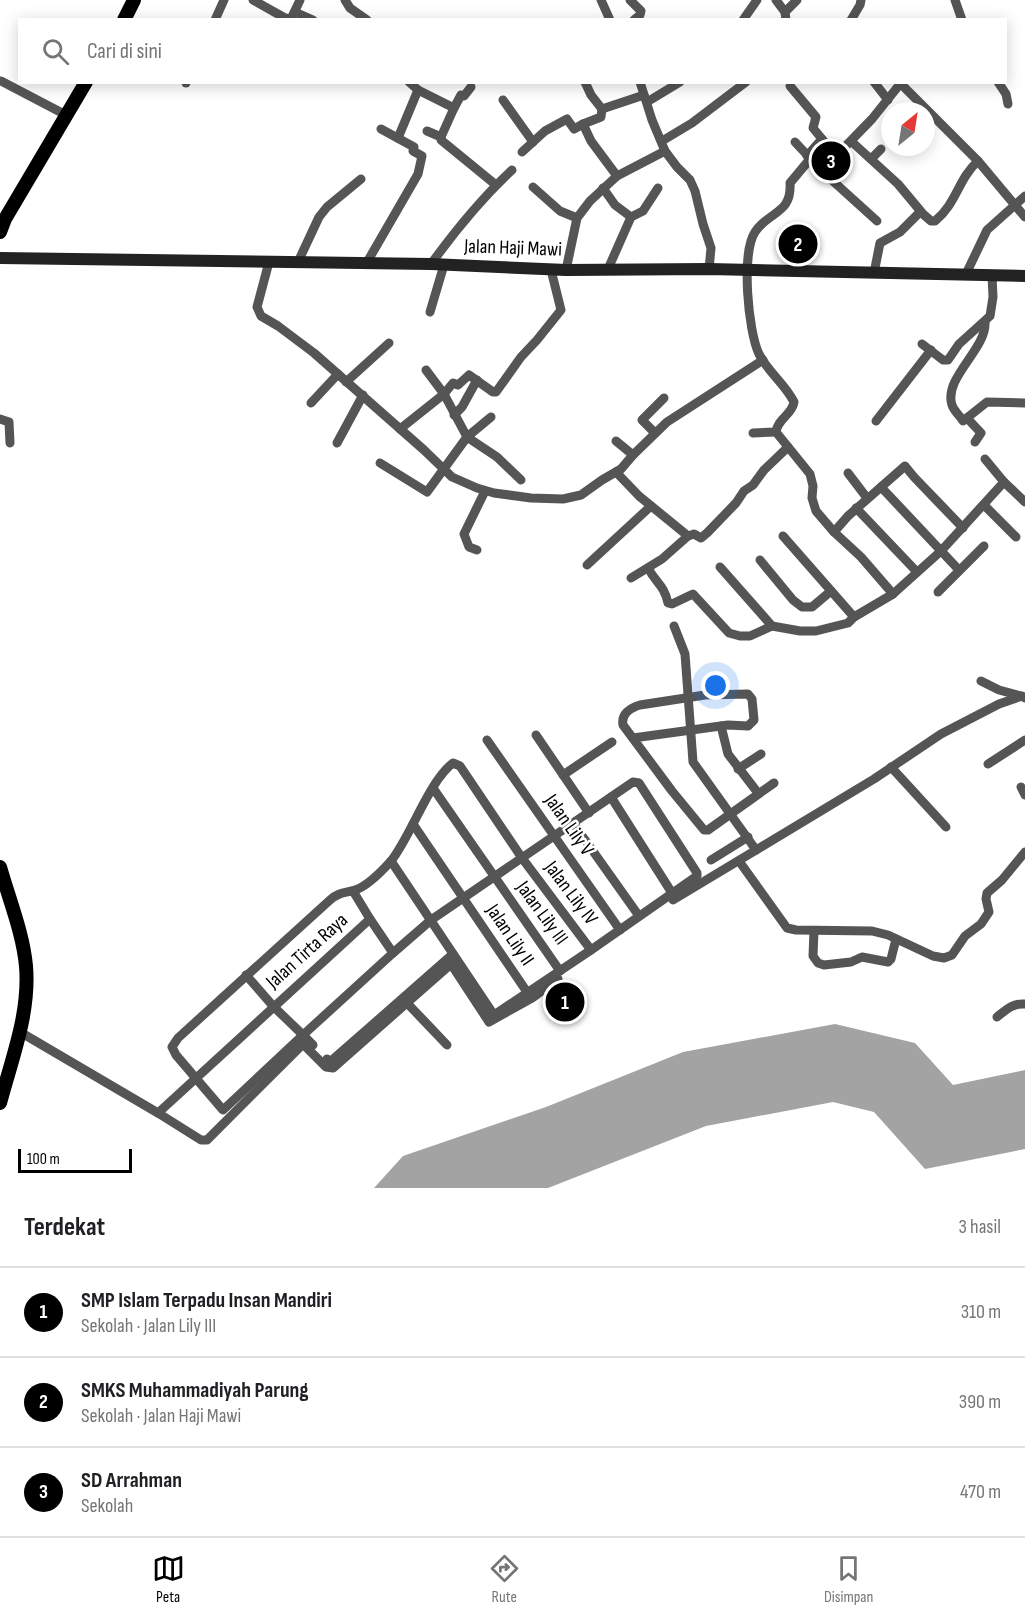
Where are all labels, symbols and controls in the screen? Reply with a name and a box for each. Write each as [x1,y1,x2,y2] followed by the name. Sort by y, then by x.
[18,18,1007,84] search box
[39,35,72,68] icon: search
[87,38,162,65] text: Cari di sini
[881,102,935,156] north arrow
[812,138,850,184] pin: 3
[778,222,818,266] pin: 2
[463,234,562,262] street label: Jalan Haji Mawi
[701,671,730,700] your location
[539,789,599,860] street label: Jalan Lily V
[539,856,603,930] street label: Jalan Lily IV
[511,876,573,950] street label: Jalan Lily III
[481,900,539,970] street label: Jalan Lily II
[261,908,353,994] street label: Jalan Tirta Raya
[546,980,584,1024] pin: 1
[18,1146,132,1174] scale bar
[27,1150,60,1169] text: 100 m
[24,1212,105,1243] text: Terdekat
[959,1215,1001,1239] text: 3 hasil
[81,1287,332,1314] text: SMP Islam Terpadu Insan Mandiri
[40,1300,47,1324] text: 1
[961,1300,1001,1324] text: 310 m
[81,1314,216,1338] text: Sekolah · Jalan Lily III
[81,1377,309,1404] text: SMKS Muhammadiyah Parung
[39,1390,48,1414] text: 2
[959,1390,1001,1414] text: 390 m
[81,1404,241,1428] text: Sekolah · Jalan Haji Mawi
[81,1467,182,1494] text: SD Arrahman
[39,1480,48,1504] text: 3
[960,1480,1001,1504] text: 470 m
[81,1494,133,1518] text: Sekolah
[152,1552,185,1607] tab: Peta
[488,1552,521,1607] tab: Rute
[824,1552,873,1607] tab: Disimpan

